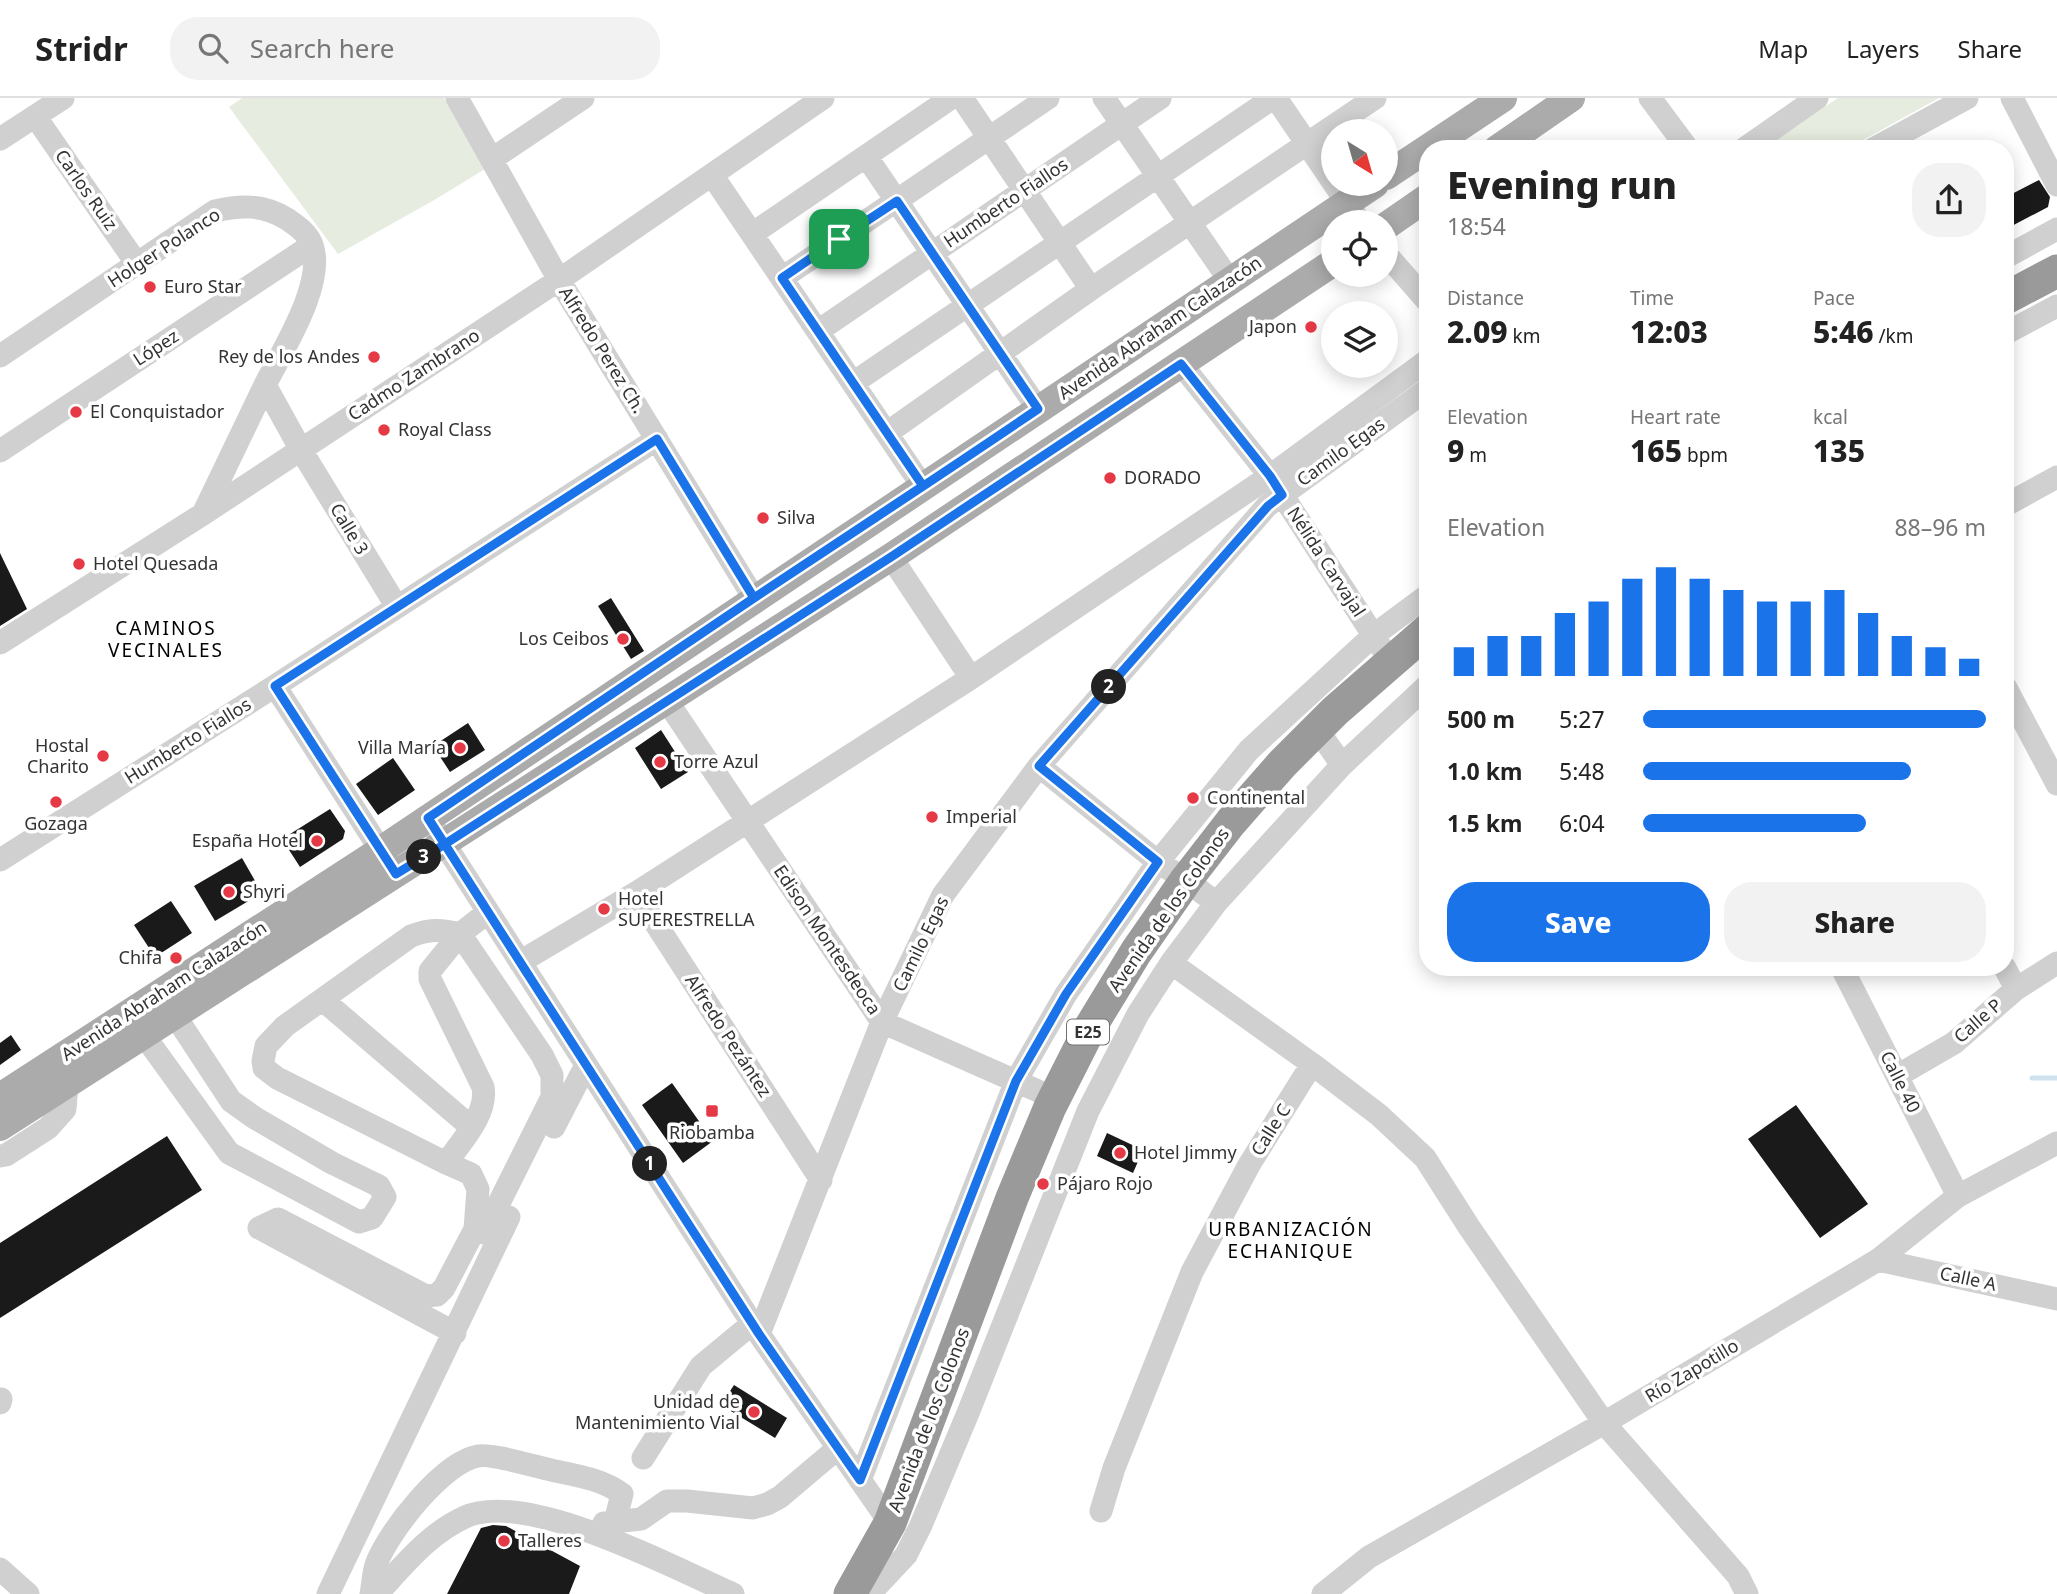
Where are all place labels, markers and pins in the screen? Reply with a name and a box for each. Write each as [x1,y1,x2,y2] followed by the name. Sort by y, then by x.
[809,209,869,269] pin
[164,274,242,298] place label: Euro Star
[142,279,158,295] marker: Euro Star
[1247,314,1297,338] place label: Japon
[1303,319,1319,335] marker: Japon
[218,344,360,368] place label: Rey de los Andes
[366,349,382,365] marker: Rey de los Andes
[90,399,225,423] place label: El Conquistador
[68,404,84,420] marker: El Conquistador
[398,417,492,441] place label: Royal Class
[376,422,392,438] marker: Royal Class
[1124,465,1201,489] place label: DORADO
[1102,470,1118,486] marker: DORADO
[777,505,815,529] place label: Silva
[755,510,771,526] marker: Silva
[93,551,218,575] place label: Hotel Quesada
[71,556,87,572] marker: Hotel Quesada
[519,626,609,650] place label: Los Ceibos
[615,631,631,647] marker: Los Ceibos
[1092,670,1126,704] pin: 2
[27,733,89,778] place label: Hostal Charito
[358,735,446,759] place label: Villa María
[452,740,468,756] marker: Villa María
[95,748,111,764] marker: Hostal Charito
[674,749,759,773] place label: Torre Azul
[652,754,668,770] marker: Torre Azul
[1207,785,1305,809] place label: Continental
[1185,790,1201,806] marker: Continental
[48,794,64,810] marker: Gozaga
[946,804,1017,828] place label: Imperial
[924,809,940,825] marker: Imperial
[24,811,88,835] place label: Gozaga
[192,828,303,852] place label: España Hotel
[309,833,325,849] marker: España Hotel
[406,840,442,874] pin: 3
[243,879,285,903] place label: Shyri
[221,884,237,900] marker: Shyri
[618,886,755,931] place label: Hotel SUPERESTRELLA
[596,901,612,917] marker: Hotel SUPERESTRELLA
[119,945,162,969] place label: Chifa
[168,950,184,966] marker: Chifa
[704,1103,720,1119] marker: Riobamba
[669,1120,755,1144] place label: Riobamba
[1134,1140,1237,1164] place label: Hotel Jimmy
[1112,1145,1128,1161] marker: Hotel Jimmy
[632,1146,668,1182] pin: 1
[1057,1171,1153,1195] place label: Pájaro Rojo
[1035,1176,1051,1192] marker: Pájaro Rojo
[575,1389,740,1434] place label: Unidad de Mantenimiento Vial
[746,1404,762,1420] marker: Unidad de Mantenimiento Vial
[518,1528,582,1552] place label: Talleres
[496,1533,512,1549] marker: Talleres

